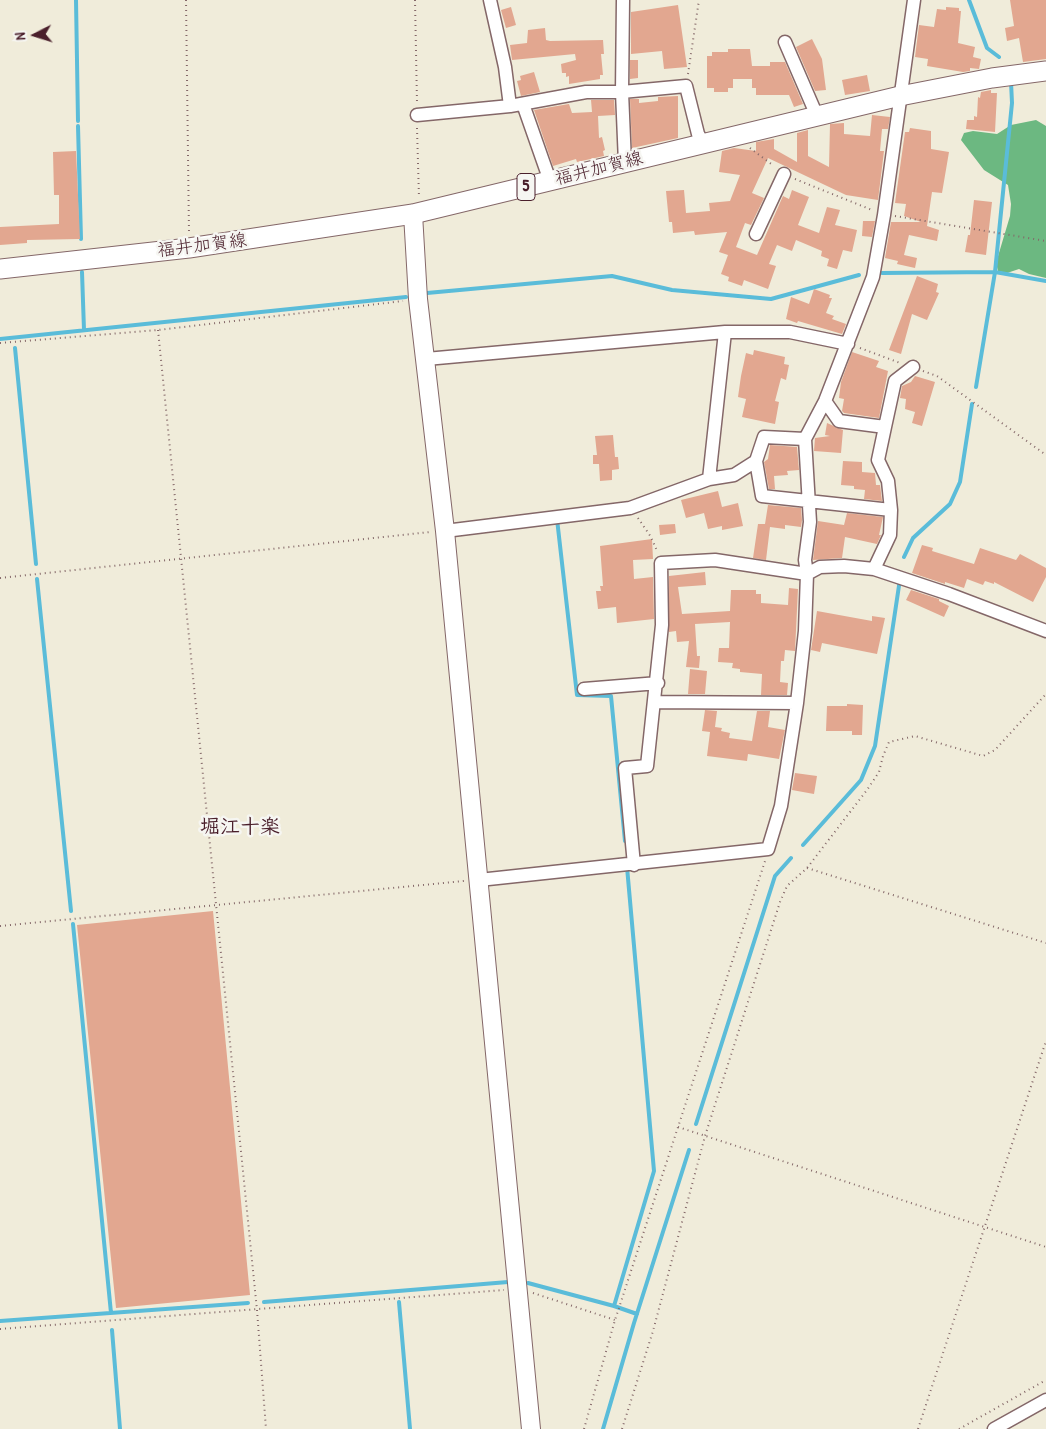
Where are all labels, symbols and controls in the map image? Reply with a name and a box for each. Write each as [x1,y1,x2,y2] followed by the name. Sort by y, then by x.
[10,10,60,60] north arrow
[10,32,29,41] text: N
[553,148,645,190] street label: 福井加賀線
[517,173,535,200] road number: 5
[156,230,248,262] street label: 福井加賀線
[200,816,280,840] district label: 堀江十楽

